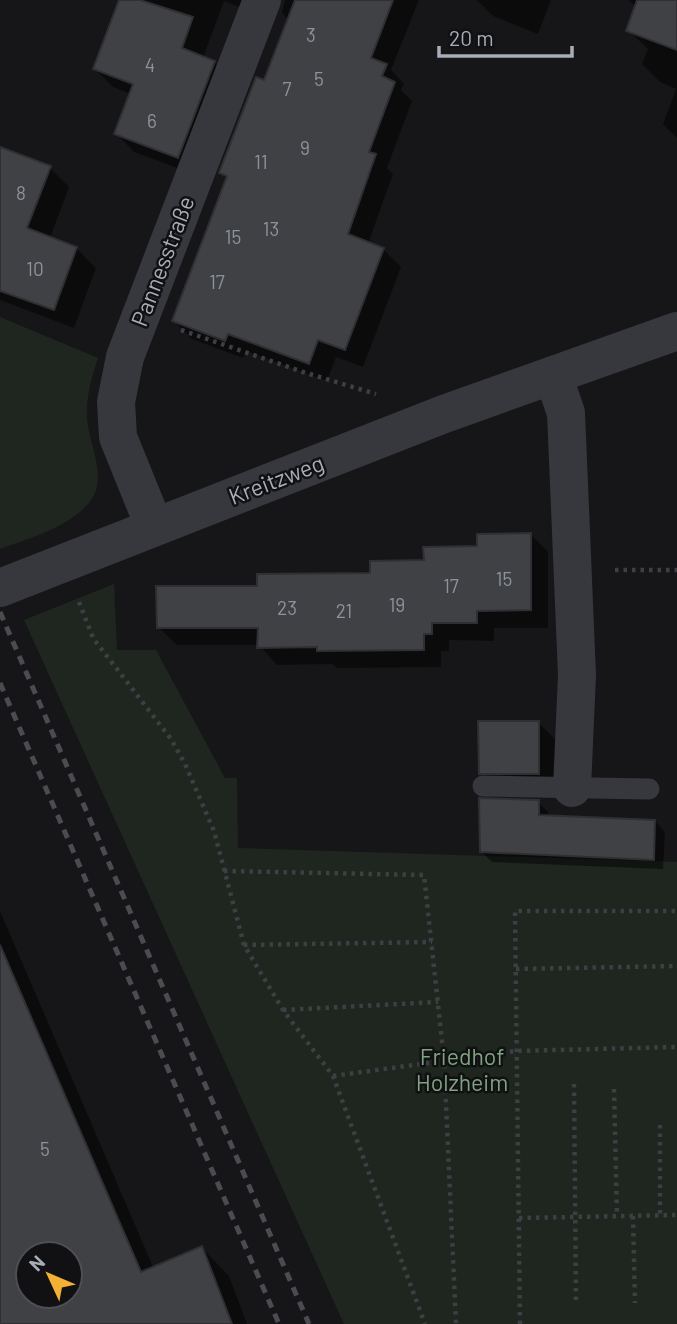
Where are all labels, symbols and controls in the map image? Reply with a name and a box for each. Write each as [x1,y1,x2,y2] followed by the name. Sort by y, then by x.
[439,14,572,58] scale bar
[306,23,316,46] house number: 3
[449,25,494,50] text: 20 m
[145,53,155,76] house number: 4
[314,67,324,90] house number: 5
[283,77,292,100] house number: 7
[147,109,157,132] house number: 6
[300,136,310,159] house number: 9
[254,150,268,173] house number: 11
[16,181,26,204] house number: 8
[124,192,200,330] street label: Pannesstraße
[263,217,279,240] house number: 13
[225,225,241,248] house number: 15
[26,257,44,280] house number: 10
[209,270,225,293] house number: 17
[224,448,328,510] street label: Kreitzweg
[496,567,512,590] house number: 15
[443,574,459,597] house number: 17
[389,593,405,616] house number: 19
[277,596,297,619] house number: 23
[336,599,352,622] house number: 21
[416,1042,508,1096] park label: Friedhof Holzheim
[40,1137,50,1160] house number: 5
[14,1240,84,1310] north arrow
[24,1250,49,1275] text: N

